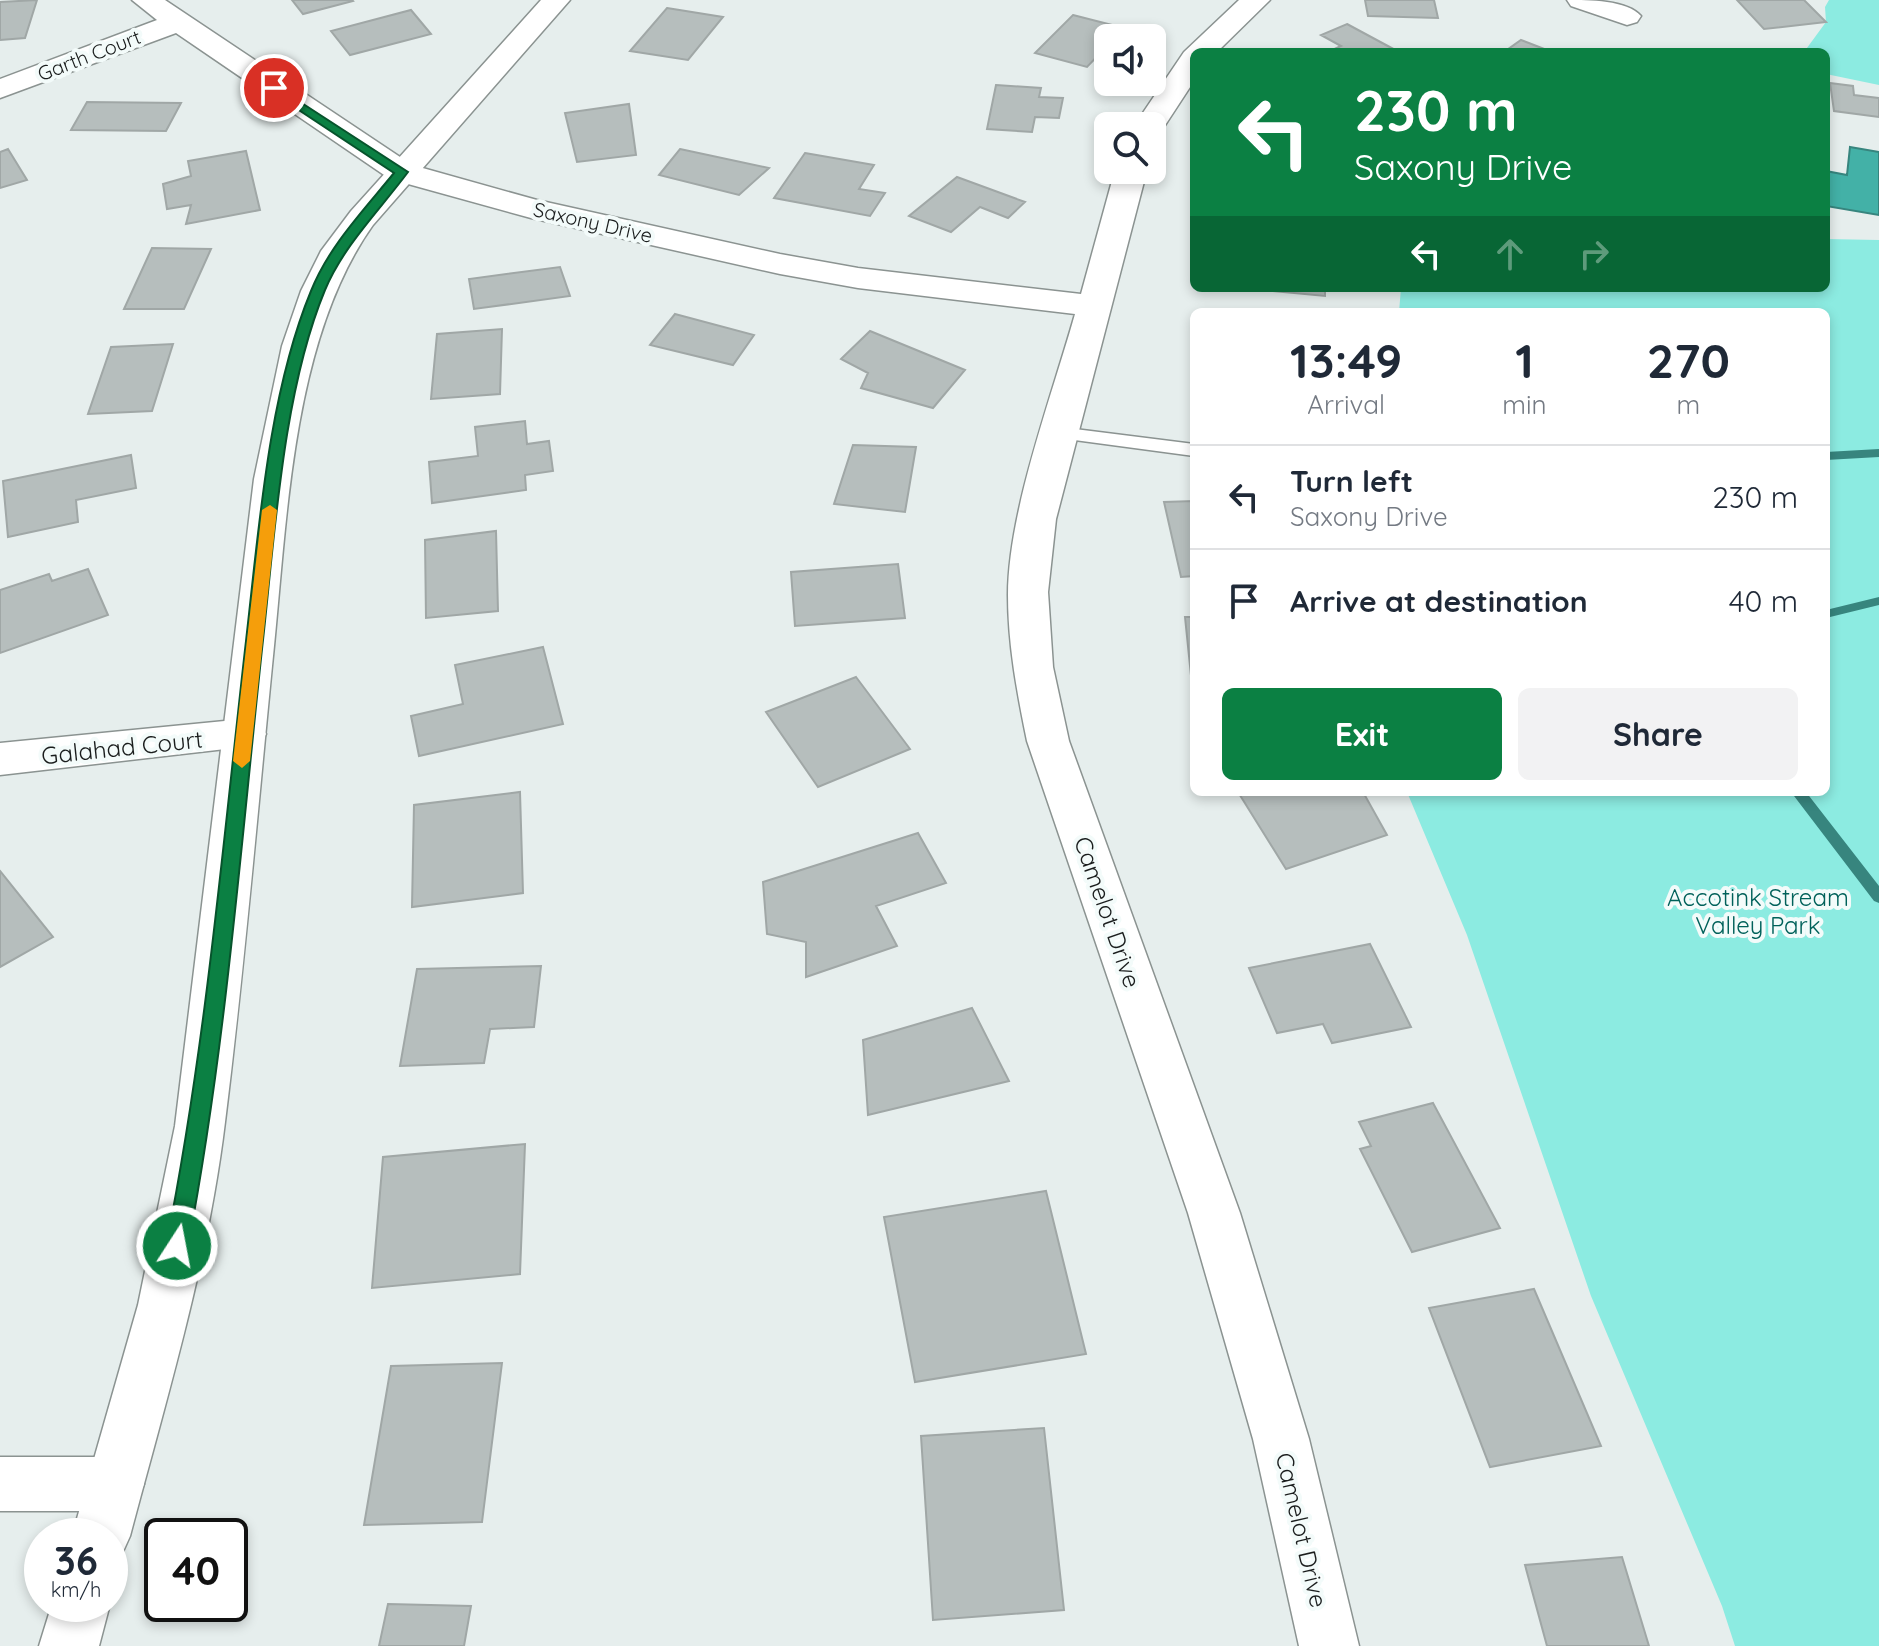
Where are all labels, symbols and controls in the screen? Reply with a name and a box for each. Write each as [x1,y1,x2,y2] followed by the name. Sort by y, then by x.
[34,24,144,86] street label: Garth Court
[1094,24,1166,184] map controls
[1094,24,1166,96] button: sound
[240,54,308,122] pin
[252,66,296,110] icon: arrive
[1354,75,1518,145] text: 230 m
[1222,80,1326,184] icon: left
[1094,112,1166,184] button: search
[1354,144,1572,189] text: Saxony Drive
[531,196,655,248] street label: Saxony Drive
[1404,232,1448,276] icon: left
[1488,232,1532,276] icon: ahead
[1572,232,1616,276] icon: right
[1290,330,1402,390] text: 13:49
[1515,330,1534,390] text: 1
[1647,330,1730,390] text: 270
[1307,388,1385,421] text: Arrival
[1502,388,1547,421] text: min
[1676,388,1700,421] text: m
[1290,462,1413,500] text: Turn left
[1222,475,1266,519] icon: left
[1712,478,1798,516] text: 230 m
[1290,500,1448,533] text: Saxony Drive
[1222,579,1266,623] icon: arrive
[1290,582,1588,620] text: Arrive at destination
[1729,582,1798,620] text: 40 m
[1222,688,1502,780] button: Exit
[1518,688,1798,780] button: Share
[40,724,204,770] street label: Galahad Court
[1068,832,1148,992] street label: Camelot Drive
[1667,882,1849,940] park label: Accotink Stream Valley Park
[135,1204,219,1288] position arrow
[1270,1450,1334,1610] street label: Camelot Drive
[144,1518,248,1622] speed limit sign: 40
[54,1535,98,1585] text: 36
[51,1577,101,1602] text: km/h

